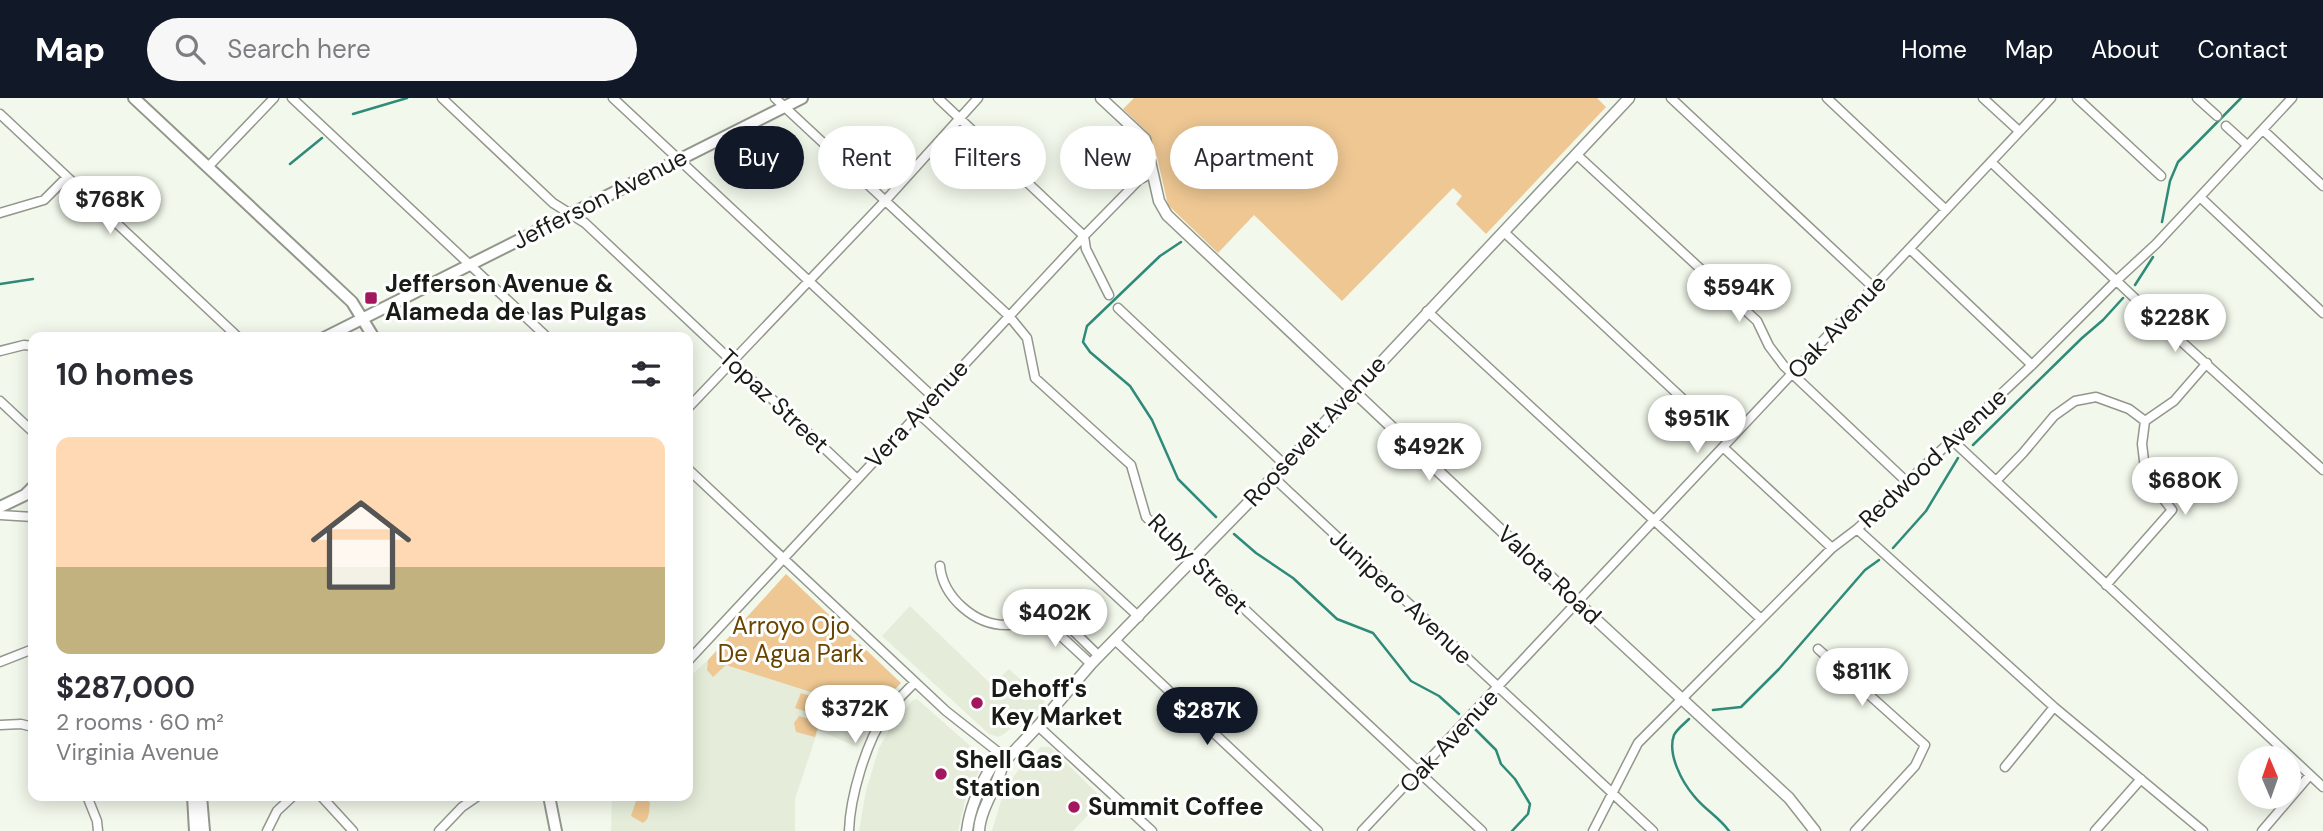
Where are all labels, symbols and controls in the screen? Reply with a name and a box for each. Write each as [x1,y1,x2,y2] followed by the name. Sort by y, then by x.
[147,18,637,81] search box
[35,28,105,71] text: Map
[171,30,209,68] icon: search
[227,32,371,66] text: Search here
[1901,34,1967,65] text: Home
[2005,34,2053,65] text: Map
[2091,34,2160,65] text: About
[2198,34,2288,65] text: Contact
[714,126,804,189] chip: Buy
[818,126,916,189] chip: Rent
[930,126,1046,189] chip: Filters
[1060,126,1156,189] chip: New
[1170,126,1338,189] chip: Apartment
[507,141,692,256] street label: Jefferson Avenue
[61,176,159,236] pin: $768K
[75,184,145,214] text: $768K
[1690,264,1788,324] pin: $594K
[385,268,647,327] place label: Jefferson Avenue & Alameda de las Pulgas
[1780,268,1893,385] street label: Oak Avenue
[1703,272,1775,302] text: $594K
[363,290,379,306] marker: Jefferson Avenue & Alameda de las Pulgas
[2126,294,2224,354] pin: $228K
[2140,302,2210,332] text: $228K
[713,342,836,459] street label: Topaz Street
[1237,349,1393,513] street label: Roosevelt Avenue
[858,353,975,475] street label: Vera Avenue
[56,355,194,394] text: 10 homes
[627,355,665,393] icon: filters
[1852,381,2013,534] street label: Redwood Avenue
[1648,396,1746,455] pin: $951K
[1664,403,1730,433] text: $951K
[1380,424,1478,483] pin: $492K
[1393,431,1465,461] text: $492K
[2136,458,2234,517] pin: $680K
[2148,465,2222,495] text: $680K
[298,482,424,608] icon: home
[1141,507,1255,621] street label: Ruby Street
[1491,518,1608,631] street label: Valota Road
[1323,522,1479,671] street label: Junipero Avenue
[1006,589,1104,649] pin: $402K
[1018,597,1092,627] text: $402K
[718,610,864,669] park label: Arroyo Ojo De Agua Park
[1813,648,1911,708] pin: $811K
[1832,656,1892,686] text: $811K
[56,668,195,707] text: $287,000
[991,673,1122,732] place label: Dehoff's Key Market
[1392,682,1505,799] street label: Oak Avenue
[806,686,904,745] pin: $372K
[1158,688,1256,747] pin: $287K
[821,693,889,723] text: $372K
[969,695,985,711] marker: Dehoff's Key Market
[1173,695,1241,725] text: $287K
[56,707,224,737] text: 2 rooms · 60 m²
[56,737,219,767] text: Virginia Avenue
[955,744,1063,803] place label: Shell Gas Station
[2238,746,2301,808] north arrow
[2238,746,2301,809] map controls
[933,766,949,782] marker: Shell Gas Station
[1088,791,1264,822] place label: Summit Coffee
[1066,799,1082,815] marker: Summit Coffee

